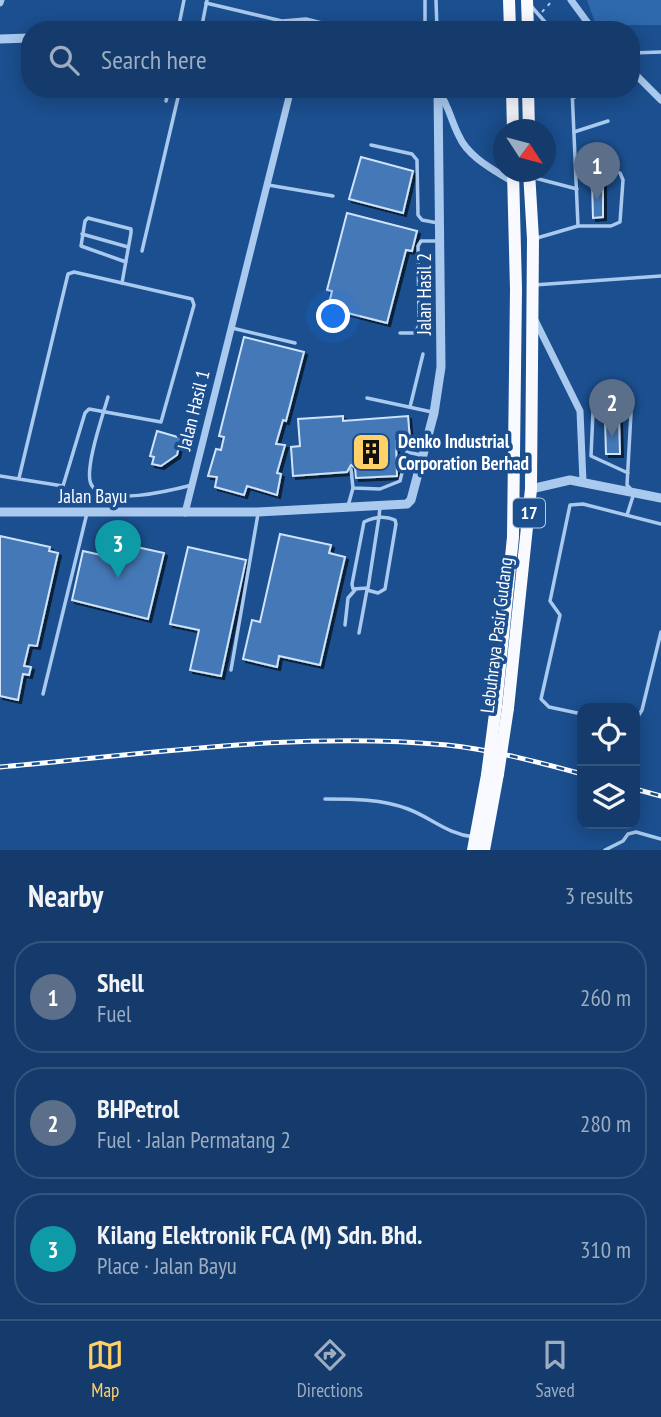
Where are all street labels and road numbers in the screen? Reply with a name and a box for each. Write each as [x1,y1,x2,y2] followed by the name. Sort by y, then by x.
[412,253,436,336] street label: Jalan Hasil 2
[171,367,215,454] street label: Jalan Hasil 1
[58,484,127,508] street label: Jalan Bayu
[513,499,545,528] road number: 17
[475,556,517,714] street label: Lebuhraya Pasir Gudang

